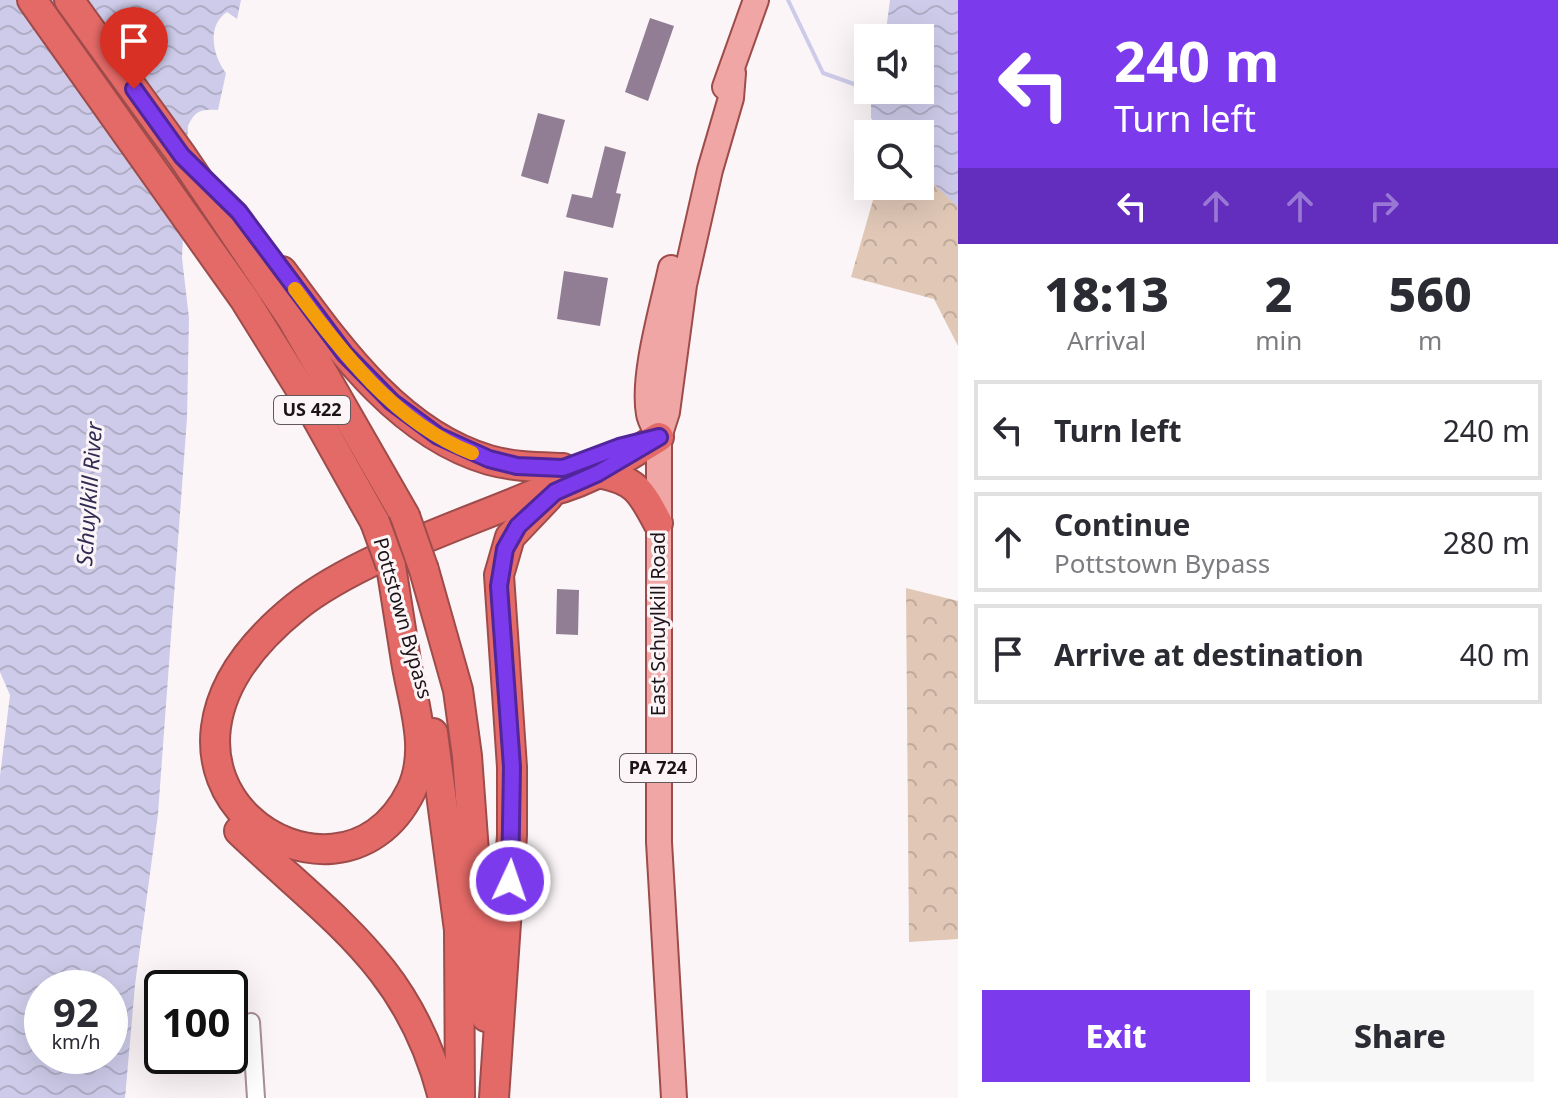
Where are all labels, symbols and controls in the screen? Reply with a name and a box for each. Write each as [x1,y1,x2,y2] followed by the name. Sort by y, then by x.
[100,7,168,89] pin
[112,19,156,63] icon: arrive
[1114,22,1279,98] text: 240 m
[854,24,934,200] map controls
[854,24,934,104] button: sound
[982,32,1086,136] icon: left
[1114,94,1256,143] text: Turn left
[854,120,934,200] button: search
[1110,184,1154,228] icon: left
[1194,184,1238,228] icon: ahead
[1278,184,1322,228] icon: ahead
[1362,184,1406,228] icon: right
[1044,261,1169,326] text: 18:13
[1265,261,1293,326] text: 2
[1389,261,1472,326] text: 560
[1067,322,1146,358] text: Arrival
[1255,322,1302,358] text: min
[1418,322,1442,358] text: m
[274,396,350,424] road number: US 422
[986,408,1030,452] icon: left
[1054,410,1182,451] text: Turn left
[1443,410,1530,451] text: 240 m
[68,420,108,567] water label: Schuylkill River
[1054,504,1190,545] text: Continue
[986,520,1030,564] icon: ahead
[1443,522,1530,563] text: 280 m
[644,532,671,716] street label: East Schuylkill Road
[368,534,439,702] street label: Pottstown Bypass
[1054,545,1270,581] text: Pottstown Bypass
[986,632,1030,676] icon: arrive
[1054,634,1364,675] text: Arrive at destination
[1460,634,1530,675] text: 40 m
[620,754,696,782] road number: PA 724
[468,839,552,923] position arrow
[144,970,248,1074] speed limit sign: 100
[53,984,99,1039] text: 92
[982,990,1250,1082] button: Exit
[1266,990,1534,1082] button: Share
[51,1028,101,1055] text: km/h

